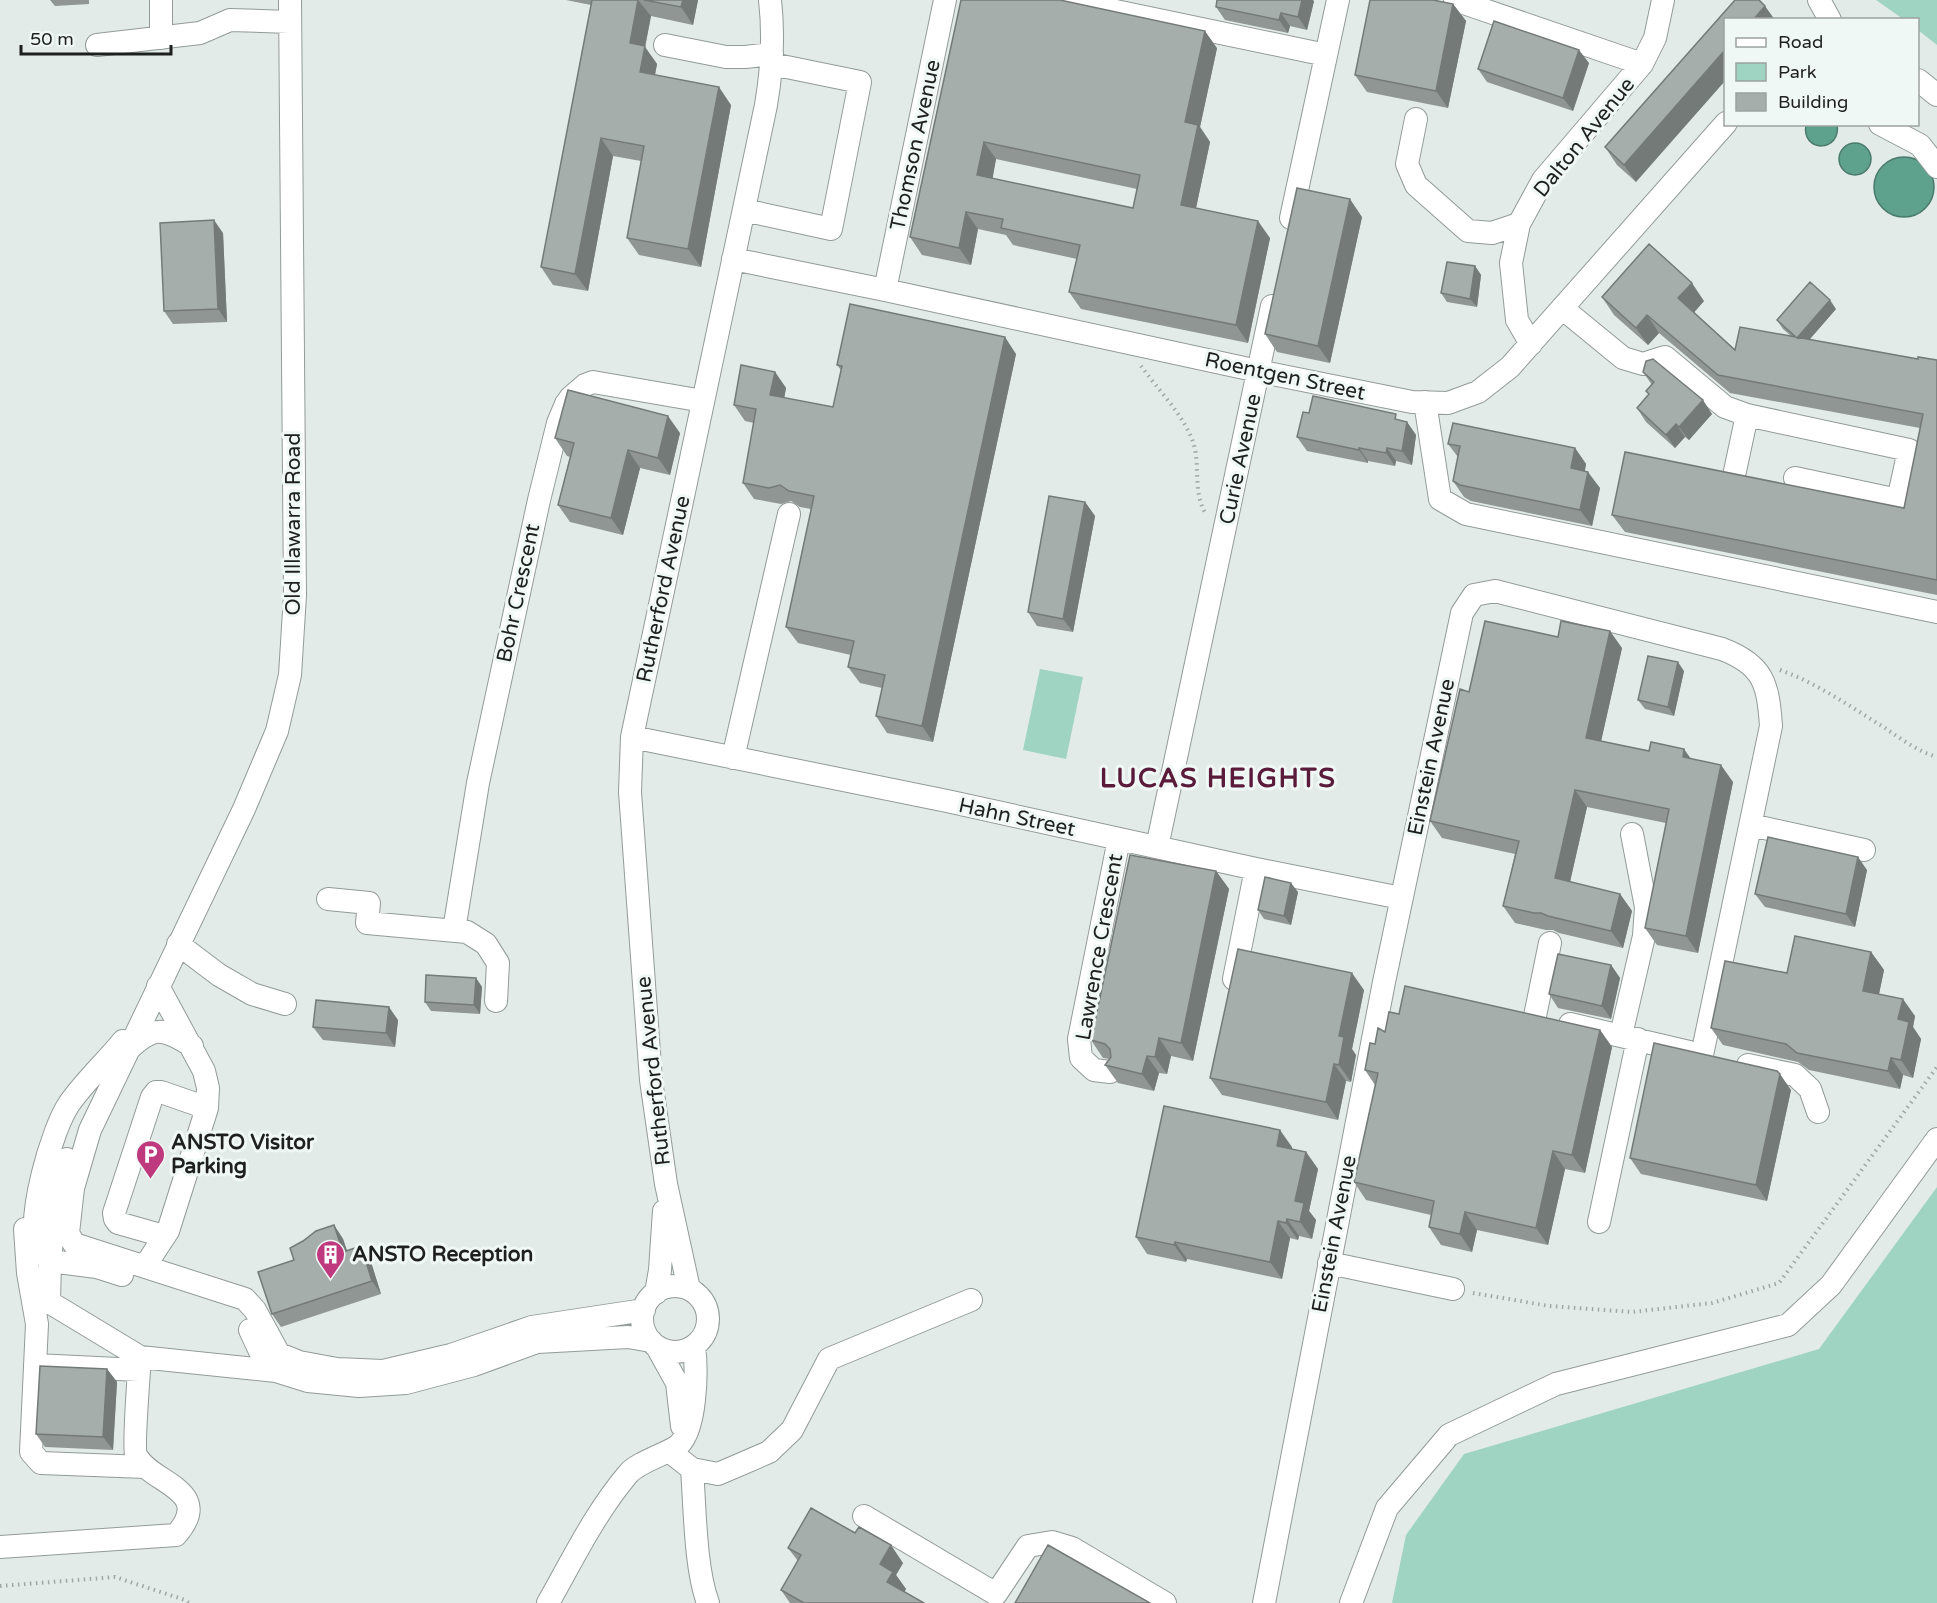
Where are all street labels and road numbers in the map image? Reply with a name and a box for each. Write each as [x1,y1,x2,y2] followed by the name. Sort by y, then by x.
[885,57,946,233] street label: Thomson Avenue
[1529,72,1640,202] street label: Dalton Avenue
[1202,347,1367,406] street label: Roentgen Street
[1214,391,1267,527] street label: Curie Avenue
[281,432,306,616] street label: Old Illawarra Road
[631,493,696,685] street label: Rutherford Avenue
[492,521,545,665] street label: Bohr Crescent
[1403,676,1460,838] street label: Einstein Avenue
[956,793,1078,842] street label: Hahn Street
[1071,852,1128,1042] street label: Lawrence Crescent
[631,975,676,1167] street label: Rutherford Avenue
[1307,1153,1362,1315] street label: Einstein Avenue

